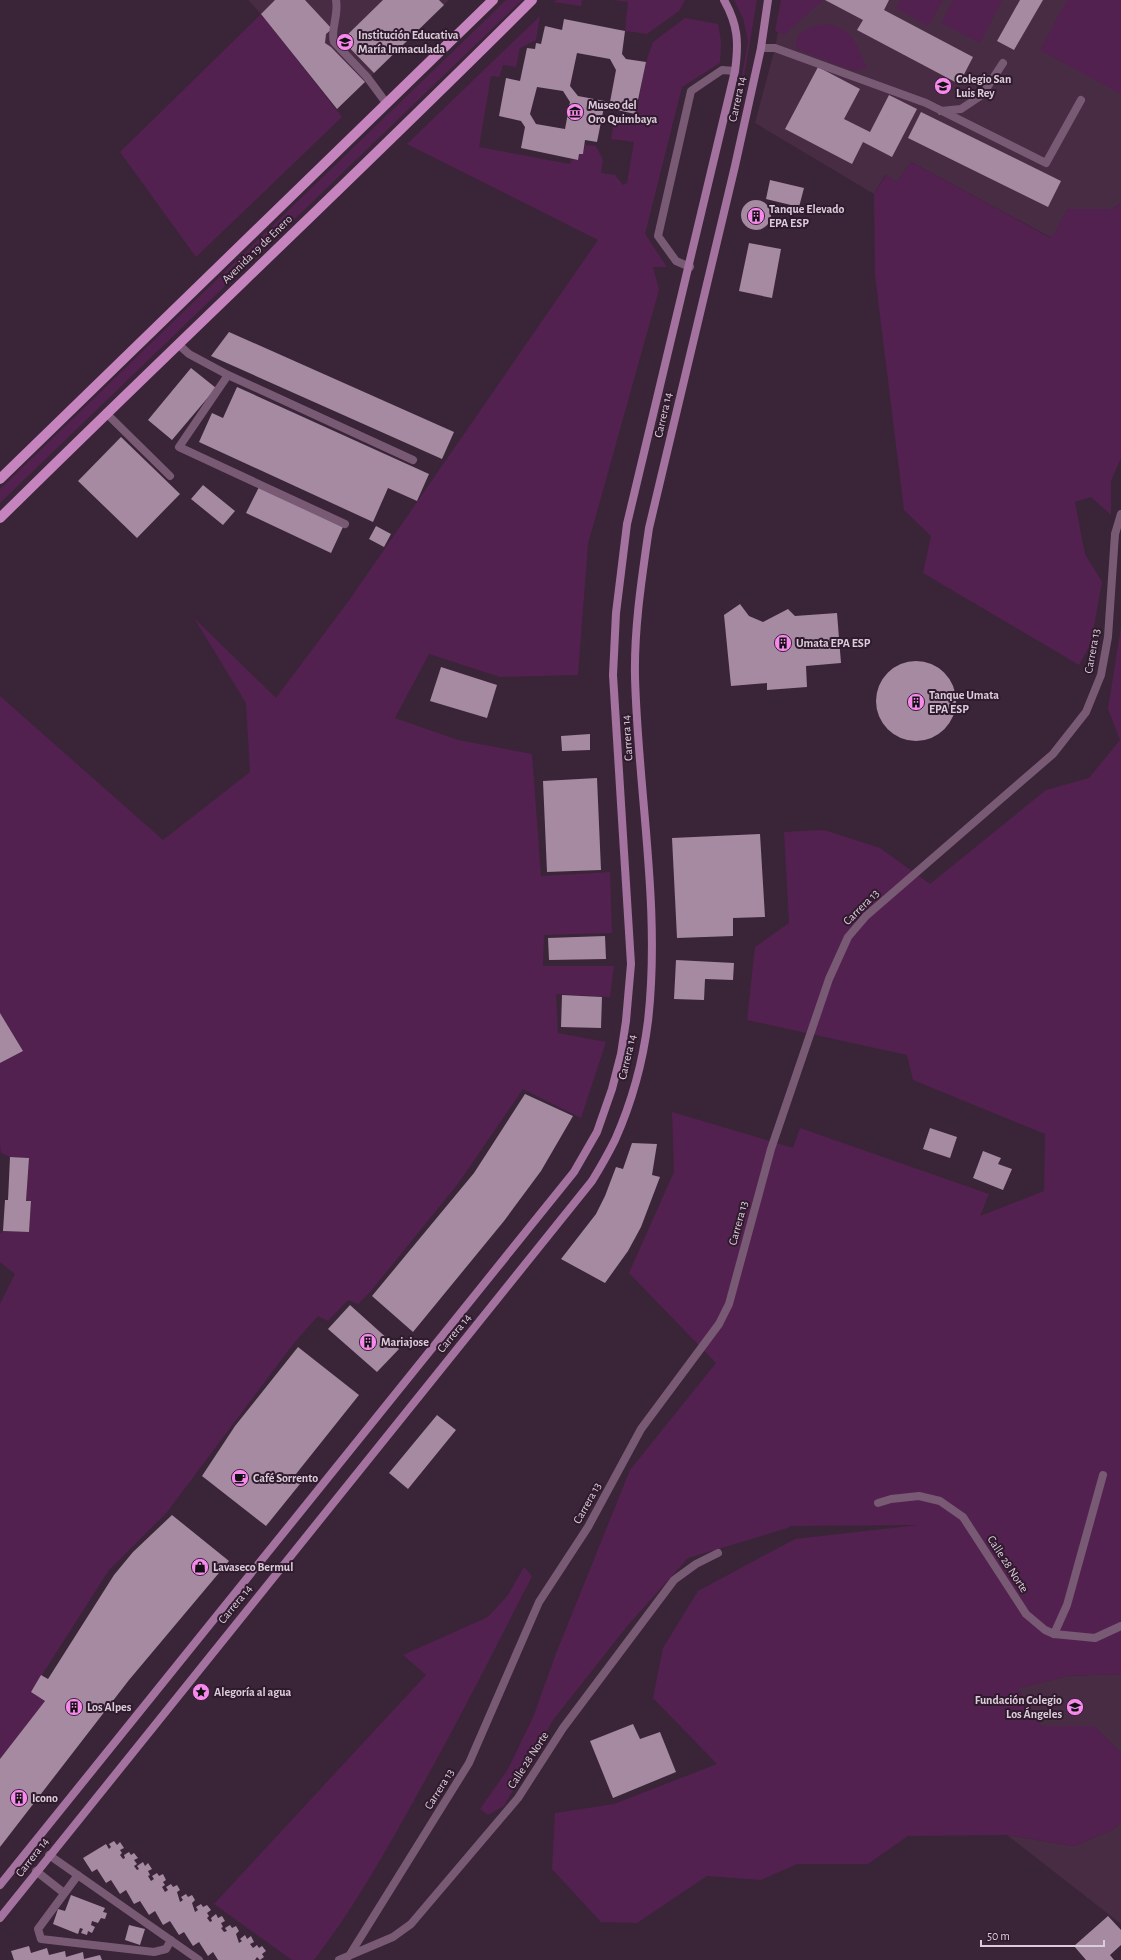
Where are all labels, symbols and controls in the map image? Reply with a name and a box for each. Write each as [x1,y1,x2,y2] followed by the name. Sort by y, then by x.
[358,29,459,55] place label: Institución Educativa María Inmaculada
[335,32,355,52] school or university icon: Institución Educativa María Inmaculada
[956,73,1011,100] place label: Colegio San Luis Rey
[726,75,748,123] street label: Carrera 14
[933,76,953,96] school or university icon: Colegio San Luis Rey
[588,99,658,126] place label: Museo del Oro Quimbaya
[565,102,585,122] museum icon: Museo del Oro Quimbaya
[769,203,845,229] place label: Tanque Elevado EPA ESP
[746,206,766,226] building icon: Tanque Elevado EPA ESP
[220,212,295,285] street label: Avenida 19 de Enero
[652,391,674,439] street label: Carrera 14
[1082,628,1102,674] street label: Carrera 13
[773,633,793,653] building icon: Umata EPA ESP
[796,637,871,649] place label: Umata EPA ESP
[929,689,999,715] place label: Tanque Umata EPA ESP
[906,692,926,712] building icon: Tanque Umata EPA ESP
[619,714,635,761] street label: Carrera 14
[841,887,881,927] street label: Carrera 13
[616,1033,638,1081] street label: Carrera 14
[726,1200,750,1246] street label: Carrera 13
[435,1311,473,1355] street label: Carrera 14
[358,1332,378,1352] building icon: Mariajose
[381,1336,429,1349] place label: Mariajose
[230,1468,250,1488] cafe icon: Café Sorrento
[253,1472,318,1484] place label: Café Sorrento
[571,1480,603,1526] street label: Carrera 13
[985,1533,1031,1595] street label: Calle 28 Norte
[190,1557,210,1577] shop icon: Lavaseco Bermul
[213,1561,293,1573] place label: Lavaseco Bermul
[216,1582,254,1626] street label: Carrera 14
[191,1682,211,1702] place icon: Alegoría al agua
[214,1686,291,1698] place label: Alegoría al agua
[975,1694,1062,1720] place label: Fundación Colegio Los Ángeles
[64,1697,84,1717] building icon: Los Alpes
[1065,1697,1085,1717] school or university icon: Fundación Colegio Los Ángeles
[87,1701,132,1713] place label: Los Alpes
[505,1729,551,1791] street label: Calle 28 Norte
[422,1767,456,1811] street label: Carrera 13
[9,1788,29,1808] building icon: Icono
[32,1792,58,1804] place label: Icono
[13,1835,51,1879] street label: Carrera 14
[981,1922,1104,1948] scale bar
[987,1930,1010,1942] text: 50 m

